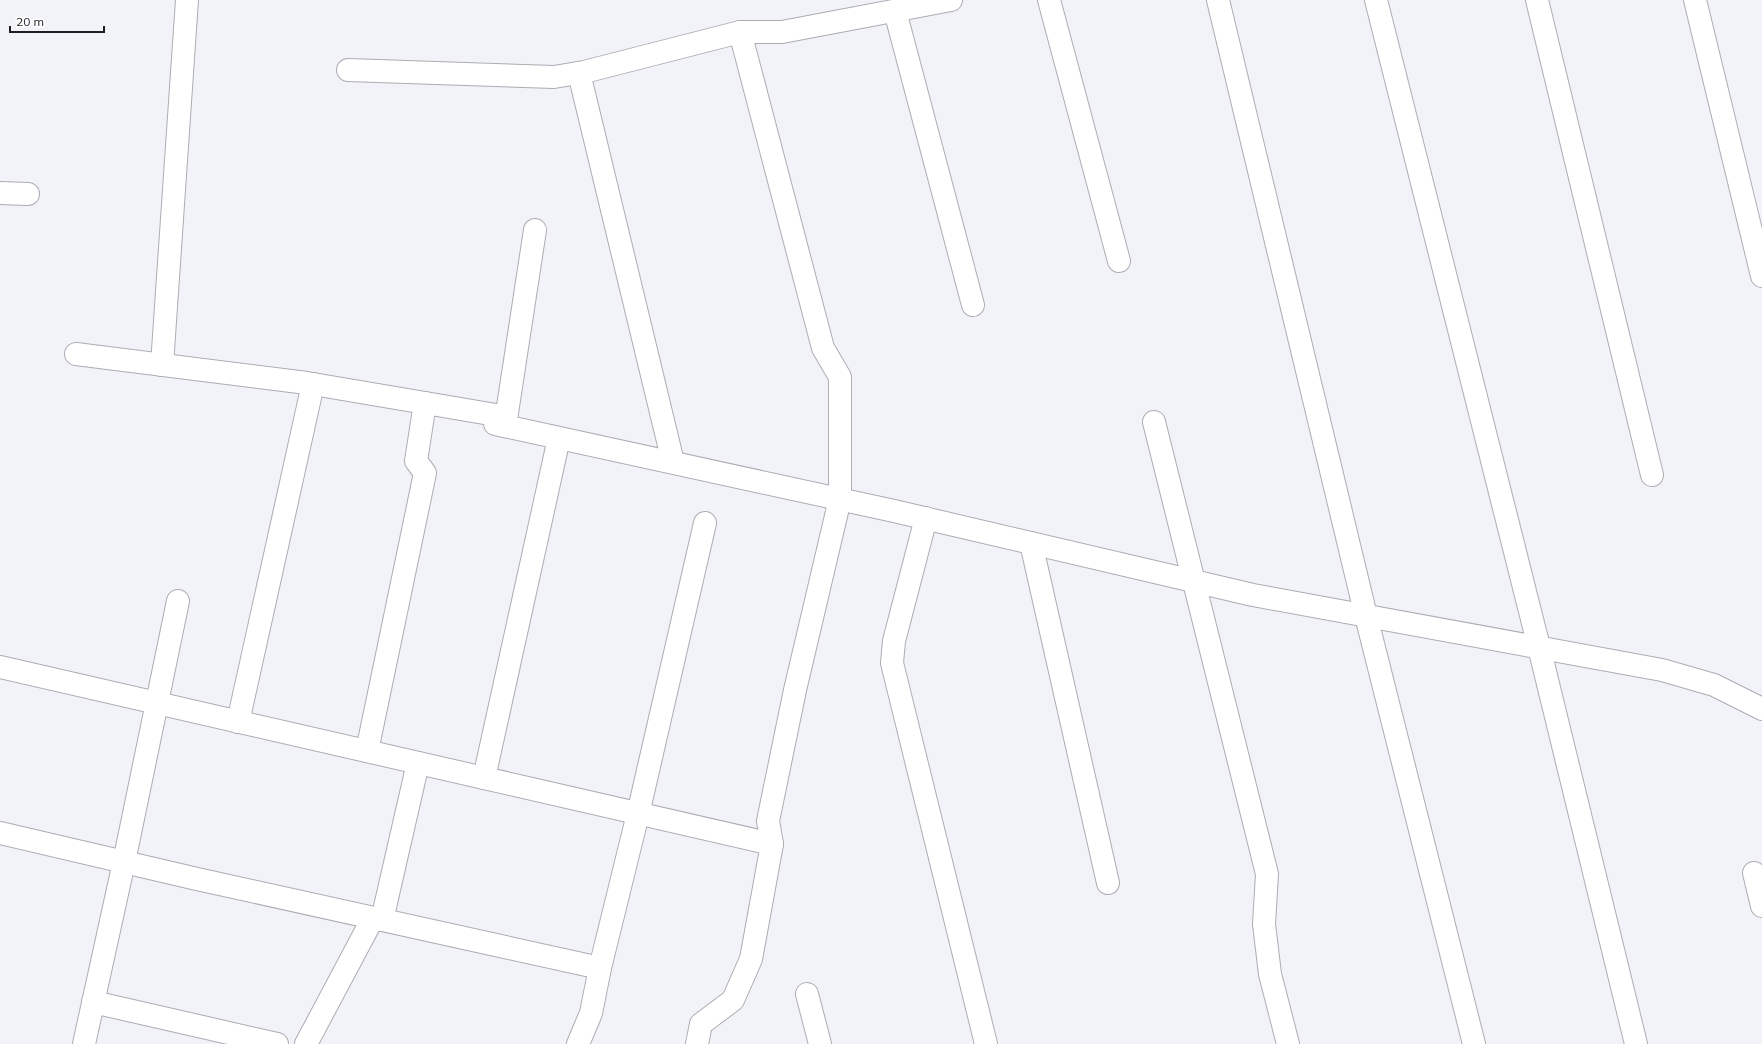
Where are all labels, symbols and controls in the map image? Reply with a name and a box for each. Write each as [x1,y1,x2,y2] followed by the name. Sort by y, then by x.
[10,8,104,34] scale bar
[16,14,44,29] text: 20 m

